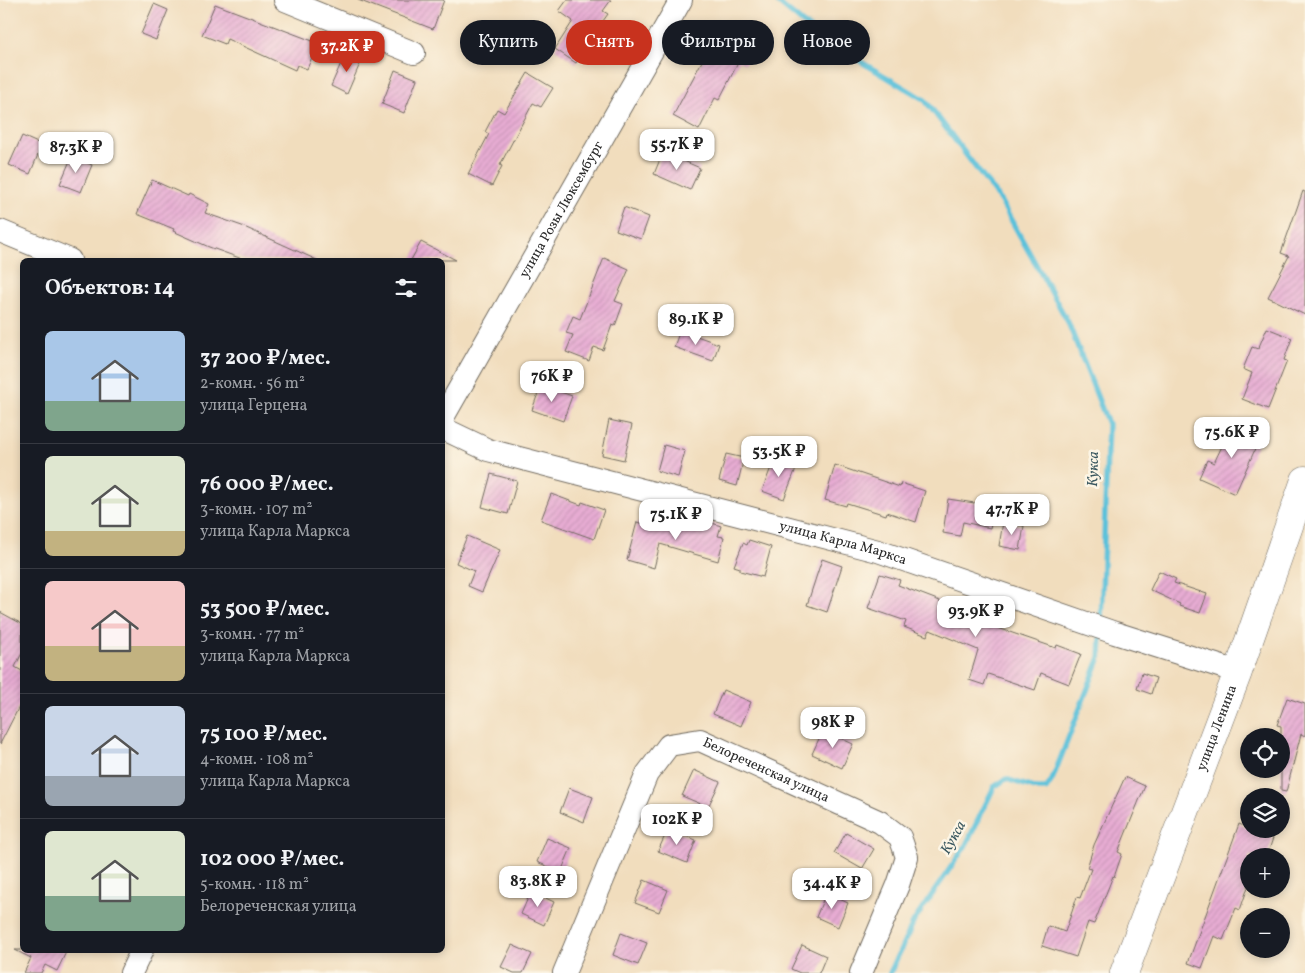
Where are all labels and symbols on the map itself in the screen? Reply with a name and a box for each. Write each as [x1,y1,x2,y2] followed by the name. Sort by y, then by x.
[301,30,393,73] pin: 37.2K ₽
[631,128,723,171] pin: 55.7K ₽
[30,132,122,174] pin: 87.3K ₽
[515,138,608,282] street label: улица Розы Люксембург
[650,304,742,346] pin: 89.1K ₽
[517,360,587,403] pin: 76K ₽
[1186,416,1278,459] pin: 75.6K ₽
[733,436,825,478] pin: 53.5K ₽
[1083,451,1105,487] water label: Кукса
[966,494,1058,536] pin: 47.7K ₽
[630,498,722,541] pin: 75.1K ₽
[777,516,909,570] street label: улица Карла Маркса
[930,596,1022,638] pin: 93.9K ₽
[1192,682,1242,774] street label: улица Ленина
[798,706,868,749] pin: 98K ₽
[700,733,832,807] street label: Белореченская улица
[636,804,718,846] pin: 102K ₽
[936,817,972,859] water label: Кукса
[492,866,584,908] pin: 83.8K ₽
[786,868,878,910] pin: 34.4K ₽

